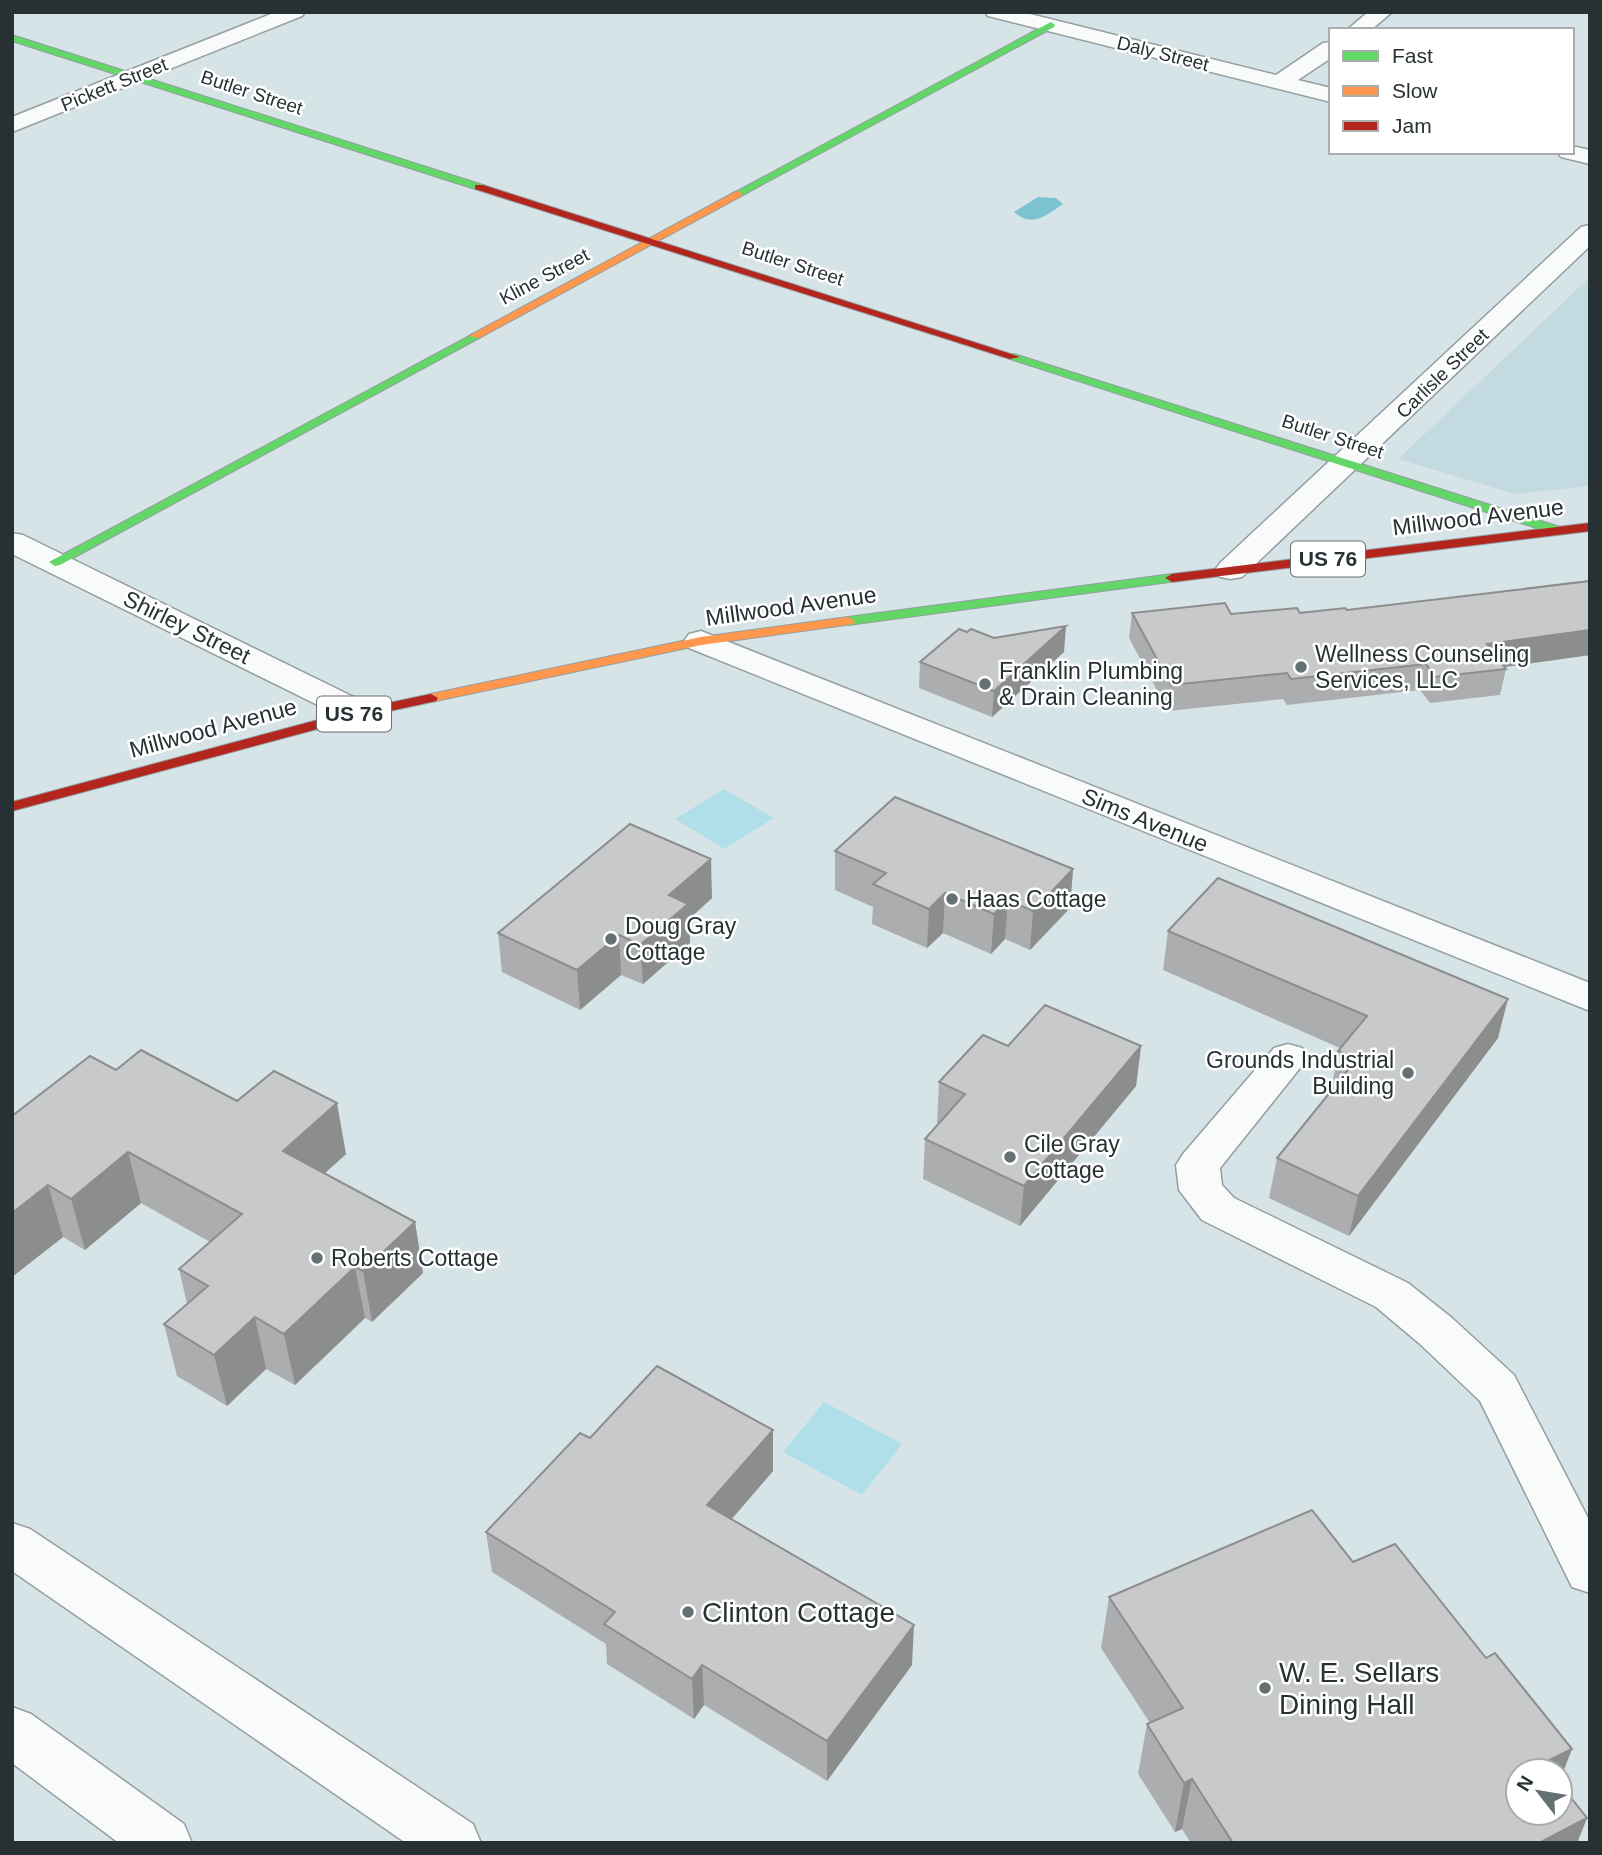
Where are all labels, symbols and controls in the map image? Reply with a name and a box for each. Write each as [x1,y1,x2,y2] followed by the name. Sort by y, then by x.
[1329,28,1574,154] legend
[1115,32,1212,75] street label: Daly Street
[1392,44,1433,67] text: Fast
[58,53,171,115] street label: Pickett Street
[198,66,306,119] street label: Butler Street
[1392,79,1438,102] text: Slow
[1392,114,1432,137] text: Jam
[739,237,847,290] street label: Butler Street
[496,244,593,309] street label: Kline Street
[1392,324,1493,422] street label: Carlisle Street
[1279,410,1387,463] street label: Butler Street
[1391,494,1565,540] street label: Millwood Avenue
[1291,542,1365,576] road number: US 76
[704,581,878,631] street label: Millwood Avenue
[119,585,255,669] street label: Shirley Street
[1315,641,1529,693] place label: Wellness Counseling Services, LLC
[999,658,1183,710] place label: Franklin Plumbing & Drain Cleaning
[1293,659,1309,675] marker: Wellness Counseling Services, LLC
[977,676,993,692] marker: Franklin Plumbing & Drain Cleaning
[126,693,300,763] street label: Millwood Avenue
[317,696,391,732] road number: US 76
[1078,783,1212,857] street label: Sims Avenue
[966,886,1107,912] place label: Haas Cottage
[944,891,960,907] marker: Haas Cottage
[625,913,737,965] place label: Doug Gray Cottage
[603,931,619,947] marker: Doug Gray Cottage
[1206,1047,1394,1099] place label: Grounds Industrial Building
[1400,1065,1416,1081] marker: Grounds Industrial Building
[1024,1131,1120,1183] place label: Cile Gray Cottage
[1002,1149,1018,1165] marker: Cile Gray Cottage
[331,1245,498,1271] place label: Roberts Cottage
[309,1250,325,1266] marker: Roberts Cottage
[702,1597,895,1628] place label: Clinton Cottage
[680,1604,696,1620] marker: Clinton Cottage
[1279,1657,1439,1720] place label: W. E. Sellars Dining Hall
[1257,1680,1273,1696] marker: W. E. Sellars Dining Hall
[1504,1757,1574,1827] north arrow
[1512,1772,1537,1795] text: N

